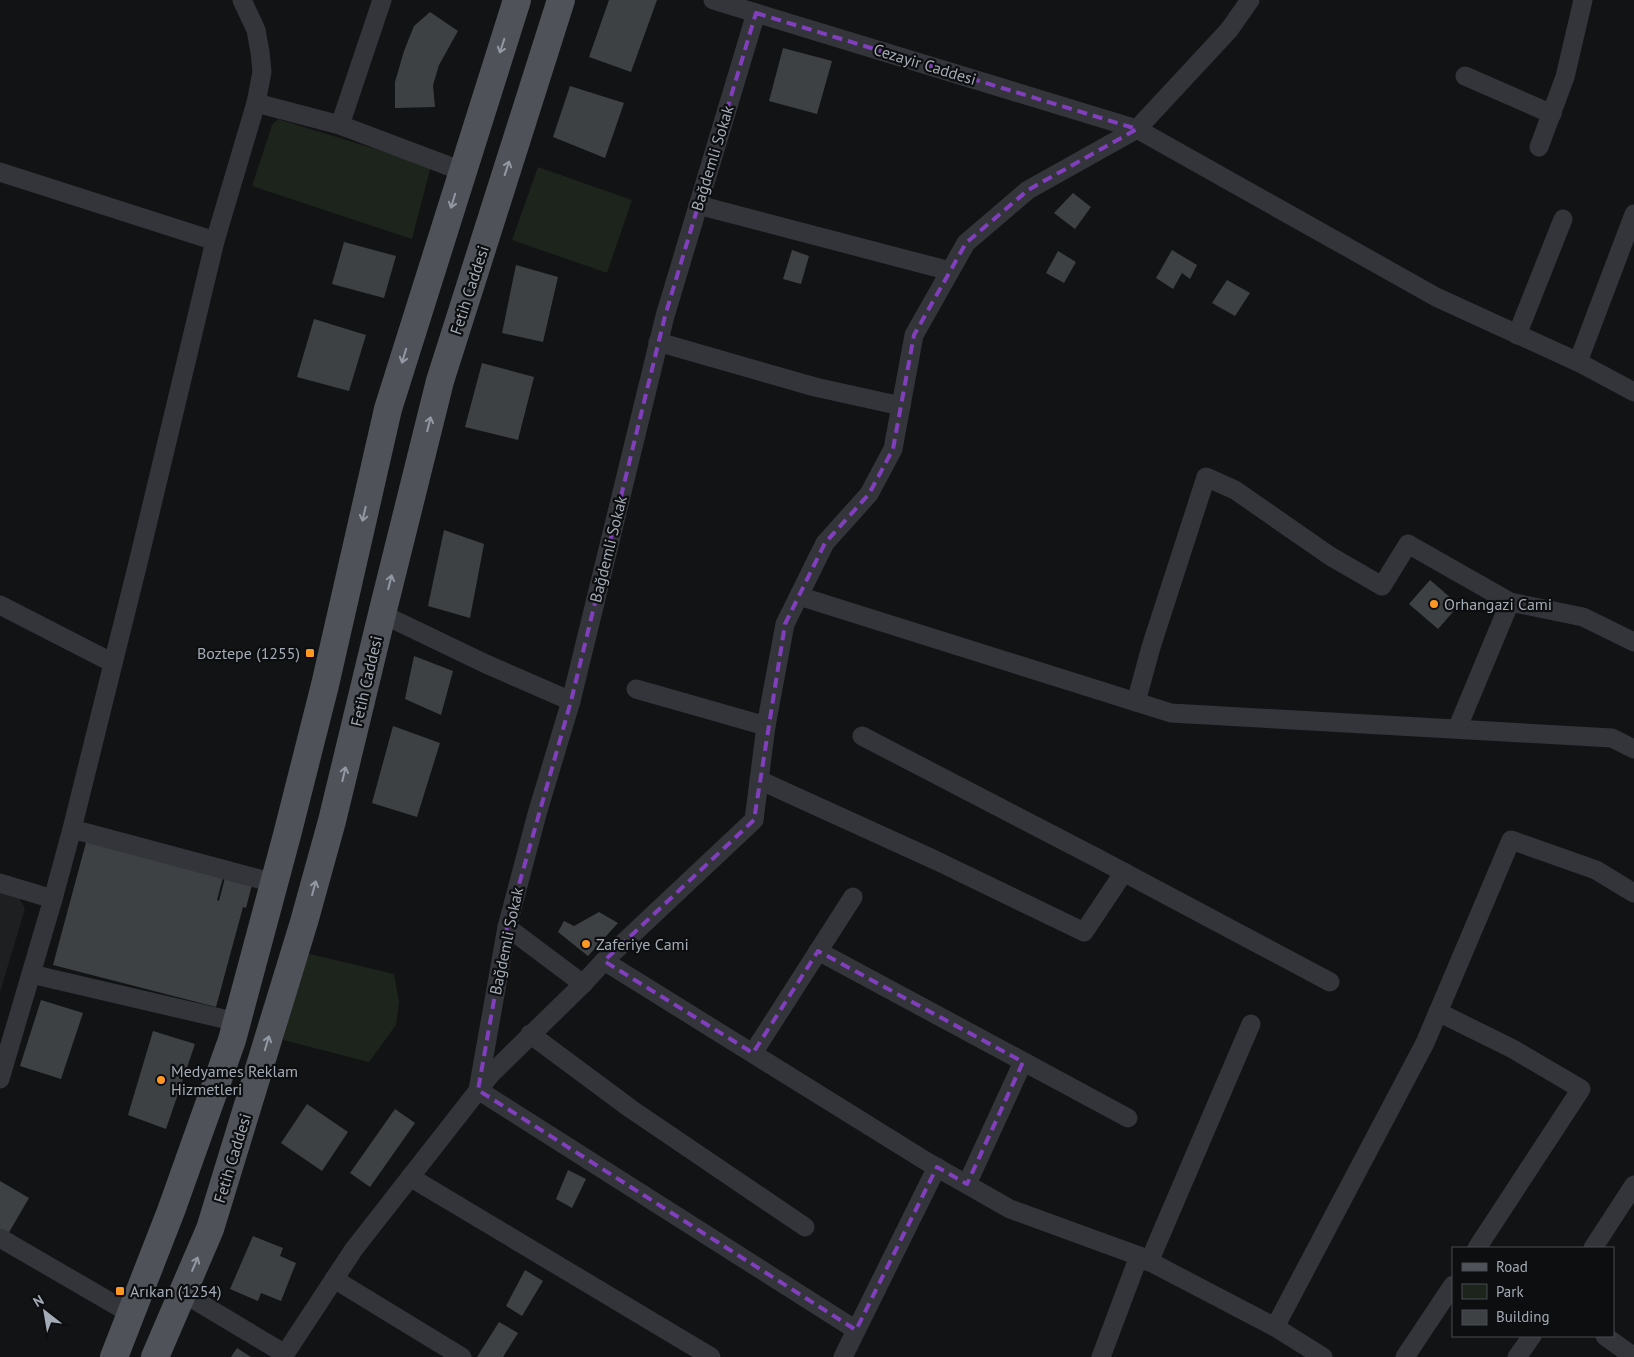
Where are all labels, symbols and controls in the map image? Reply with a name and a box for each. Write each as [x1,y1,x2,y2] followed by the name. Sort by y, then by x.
[497,38,506,54] one-way arrow
[871,39,979,89] street label: Cezayir Caddesi
[686,103,738,213] street label: Bağdemli Sokak
[503,161,513,177] one-way arrow
[447,193,457,209] one-way arrow
[445,243,493,337] street label: Fetih Caddesi
[399,348,409,364] one-way arrow
[425,417,434,433] one-way arrow
[585,493,631,604] street label: Bağdemli Sokak
[359,505,368,521] one-way arrow
[386,574,395,590] one-way arrow
[1444,594,1552,614] place label: Orhangazi Cami
[1428,598,1440,610] marker: Orhangazi Cami
[346,634,386,728] street label: Fetih Caddesi
[197,643,300,663] place label: Boztepe (1255)
[304,647,316,659] marker: Boztepe (1255)
[340,766,349,782] one-way arrow
[310,880,319,896] one-way arrow
[485,885,527,996] street label: Bağdemli Sokak
[596,934,689,954] place label: Zaferiye Cami
[580,938,592,950] marker: Zaferiye Cami
[263,1036,273,1052] one-way arrow
[171,1061,298,1099] place label: Medyames Reklam Hizmetleri
[155,1074,167,1086] marker: Medyames Reklam Hizmetleri
[209,1111,255,1205] street label: Fetih Caddesi
[1452,1247,1614,1337] legend
[191,1257,201,1272] one-way arrow
[1496,1257,1528,1276] text: Road
[130,1281,222,1301] place label: Arıkan (1254)
[1496,1282,1524,1301] text: Park
[114,1285,126,1297] marker: Arıkan (1254)
[20,1287,70,1337] north arrow
[30,1291,47,1311] text: N
[1496,1307,1550,1326] text: Building

